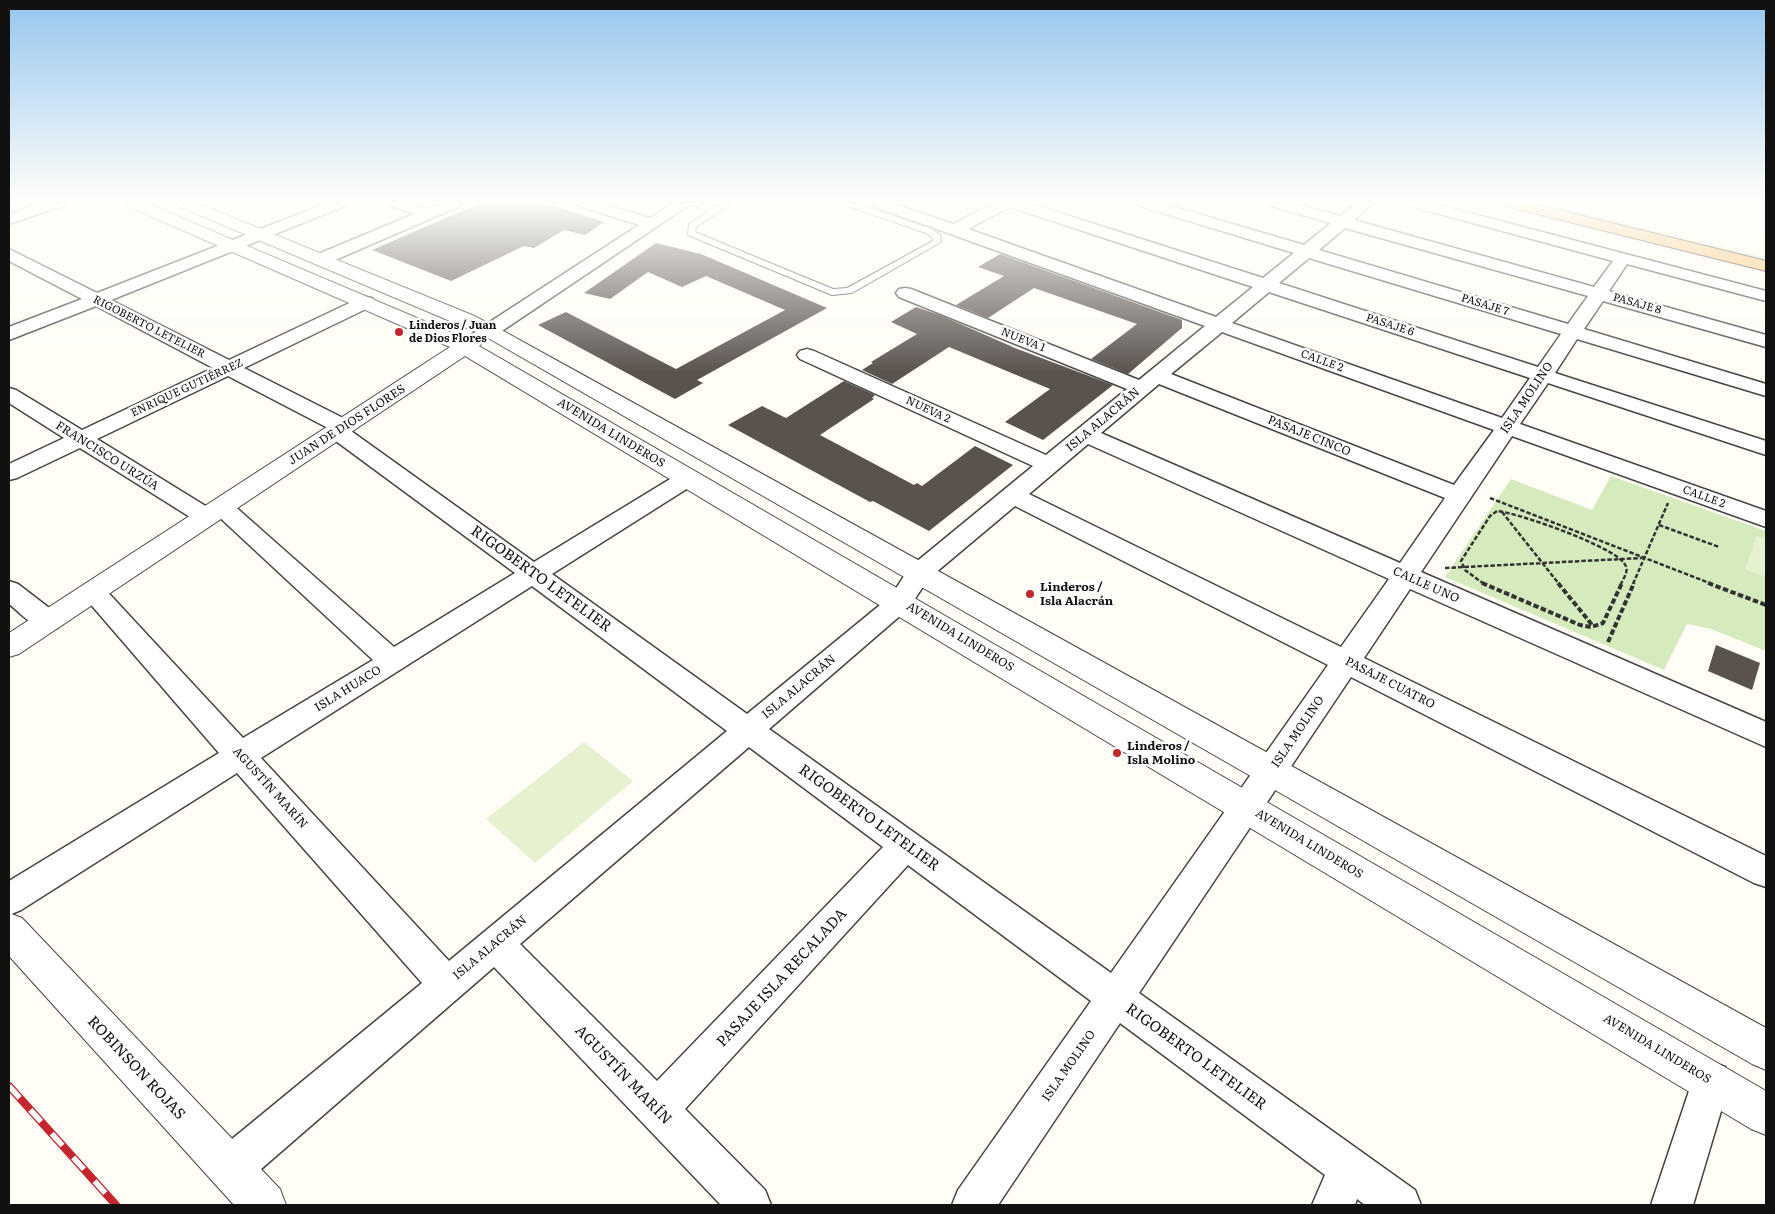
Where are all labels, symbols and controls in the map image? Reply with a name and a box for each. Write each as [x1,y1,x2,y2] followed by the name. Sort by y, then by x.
[1459,291,1511,319] street label: PASAJE 7
[1611,291,1663,317] street label: PASAJE 8
[91,293,207,361] street label: RIGOBERTO LETELIER
[1364,311,1416,339] street label: PASAJE 6
[409,319,496,345] place label: Linderos / Juan de Dios Flores
[999,325,1047,355] street label: NUEVA 1
[393,326,405,338] marker: Linderos / Juan de Dios Flores
[1299,347,1345,375] street label: CALLE 2
[129,356,245,420] street label: ENRIQUE GUTIÉRREZ
[1498,359,1556,437] street label: ISLA MOLINO
[286,382,408,468] street label: JUAN DE DIOS FLORES
[1063,385,1143,455] street label: ISLA ALACRÁN
[904,394,952,426] street label: NUEVA 2
[555,395,667,471] street label: AVENIDA LINDEROS
[1265,413,1353,459] street label: PASAJE CINCO
[53,418,161,494] street label: FRANCISCO URZÚA
[1681,483,1727,511] street label: CALLE 2
[467,522,615,636] street label: RIGOBERTO LETELIER
[1391,564,1461,606] street label: CALLE UNO
[1040,580,1113,608] place label: Linderos / Isla Alacrán
[1024,588,1036,600] marker: Linderos / Isla Alacrán
[904,599,1016,675] street label: AVENIDA LINDEROS
[759,652,839,722] street label: ISLA ALACRÁN
[1343,654,1437,712] street label: PASAJE CUATRO
[312,663,384,715] street label: ISLA HUACO
[1269,693,1327,771] street label: ISLA MOLINO
[1127,739,1195,767] place label: Linderos / Isla Molino
[230,744,310,832] street label: AGUSTÍN MARÍN
[1111,747,1123,759] marker: Linderos / Isla Molino
[795,761,943,875] street label: RIGOBERTO LETELIER
[1253,806,1365,882] street label: AVENIDA LINDEROS
[713,905,851,1051] street label: PASAJE ISLA RECALADA
[450,913,530,983] street label: ISLA ALACRÁN
[1122,1000,1270,1114] street label: RIGOBERTO LETELIER
[1601,1011,1713,1087] street label: AVENIDA LINDEROS
[83,1013,189,1123] street label: ROBINSON ROJAS
[571,1022,675,1128] street label: AGUSTÍN MARÍN
[1039,1028,1099,1104] street label: ISLA MOLINO

